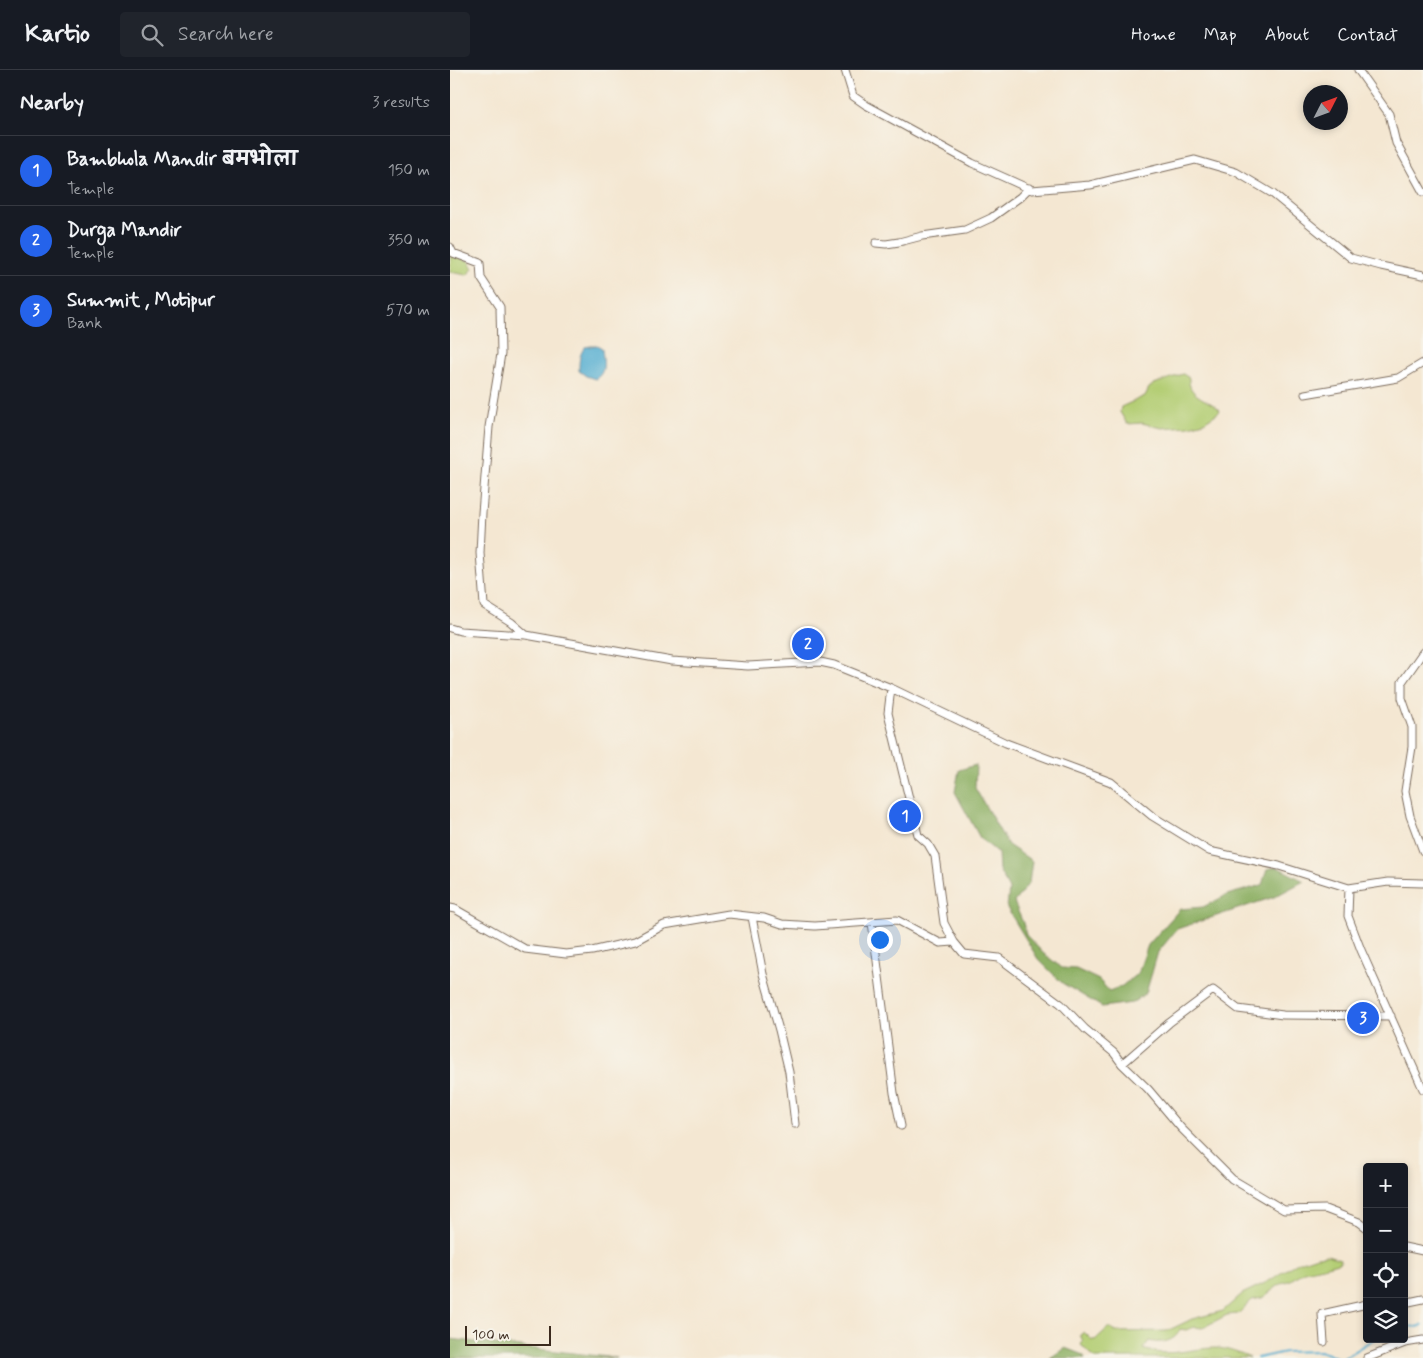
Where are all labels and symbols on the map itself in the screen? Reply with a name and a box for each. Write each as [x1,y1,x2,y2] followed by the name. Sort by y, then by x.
[1303,85,1348,130] north arrow
[792,625,824,663] pin: 2
[889,797,921,835] pin: 1
[867,927,893,953] your location
[1347,999,1379,1037] pin: 3
[465,1323,551,1346] scale bar

